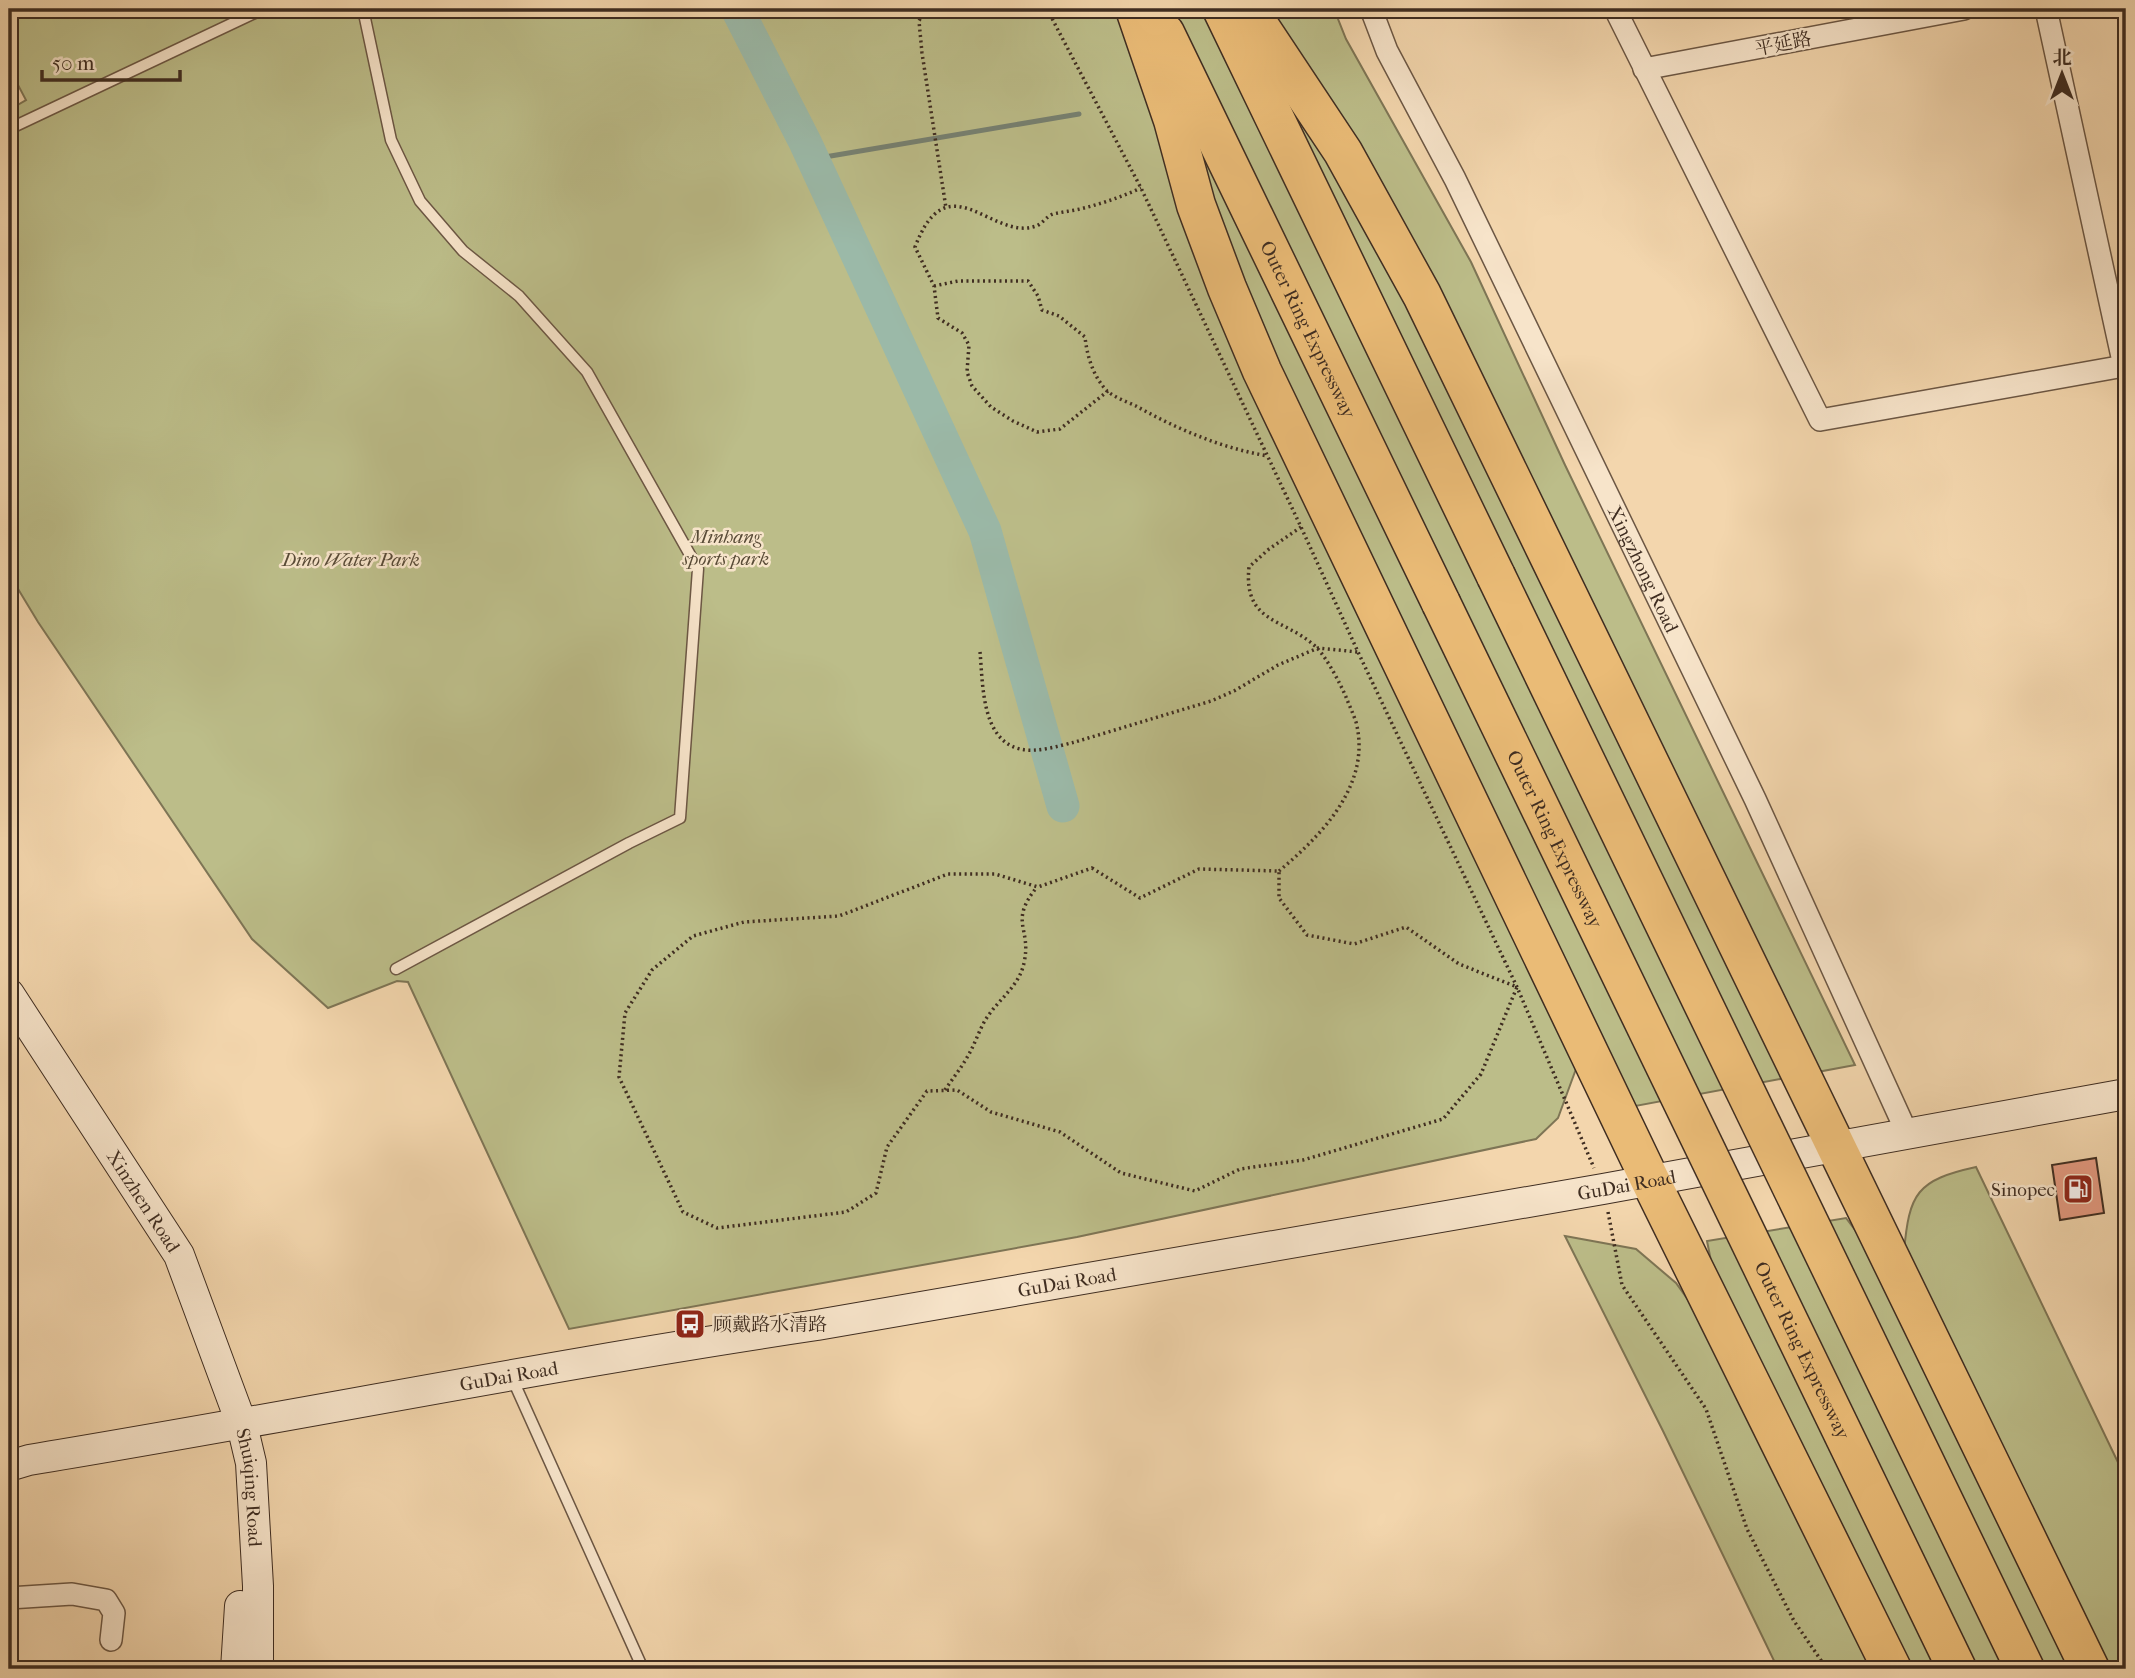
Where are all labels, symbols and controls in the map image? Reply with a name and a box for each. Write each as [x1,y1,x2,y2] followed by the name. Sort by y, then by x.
[1753,28,1813,60] street label: 平延路
[42,38,180,82] scale bar
[2026,38,2096,108] north arrow
[2052,47,2072,69] text: 北
[52,51,95,75] text: 50 m
[1255,237,1360,423] street label: Outer Ring Expressway
[1603,502,1683,637] street label: Xingzhong Road
[682,526,769,570] park label: Minhang sports park
[280,549,420,571] park label: Dino Water Park
[1502,747,1607,932] street label: Outer Ring Expressway
[102,1146,185,1257] street label: Xinzhen Road
[1576,1166,1678,1205] street label: GuDai Road
[2061,1172,2095,1206] fuel station icon: Sinopec
[1991,1179,2055,1201] place label: Sinopec
[1749,1258,1854,1444] street label: Outer Ring Expressway
[1016,1263,1119,1302] street label: GuDai Road
[673,1307,707,1341] bus stop icon: 顾戴路水清路
[713,1314,827,1336] place label: 顾戴路水清路
[458,1357,560,1396] street label: GuDai Road
[231,1426,266,1548] street label: Shuiqing Road

